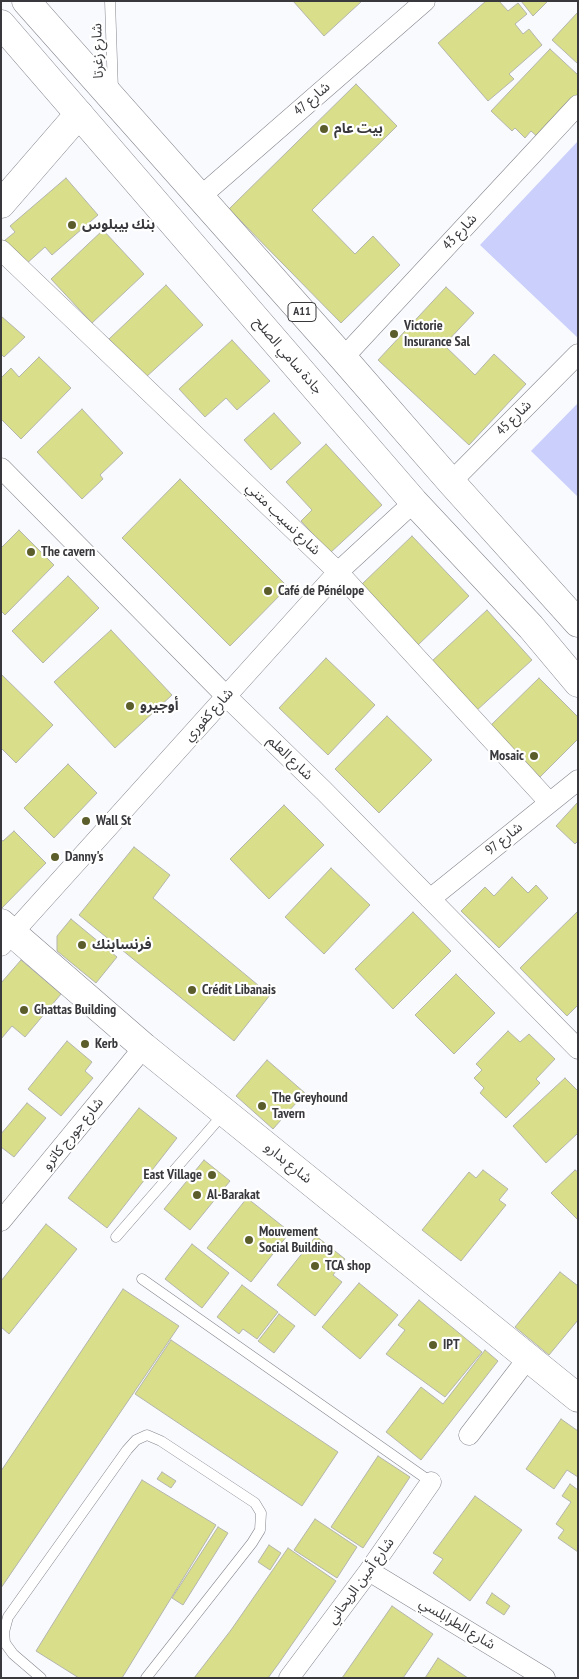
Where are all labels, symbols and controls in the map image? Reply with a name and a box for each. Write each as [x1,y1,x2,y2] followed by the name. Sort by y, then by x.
[89,23,107,79] street label: شارع زغرتا
[290,79,334,119] street label: شارع 47
[334,121,383,137] place label: بيت عام
[318,123,330,135] marker: بيت عام
[439,211,481,253] street label: شارع 43
[82,217,155,233] place label: بنك بيبلوس
[66,219,78,231] marker: بنك بيبلوس
[288,302,316,322] road number: A11
[250,314,326,398] street label: جادة سامي الصلح
[404,318,470,351] place label: Victorie Insurance Sal
[388,328,400,340] marker: Victorie Insurance Sal
[493,397,535,439] street label: شارع 45
[242,479,324,559] street label: شارع نسيب متني
[41,544,95,560] place label: The cavern
[25,546,37,558] marker: The cavern
[278,583,364,599] place label: Café de Pénélope
[262,585,274,597] marker: Café de Pénélope
[181,685,237,745] street label: شارع كفوري
[140,698,179,714] place label: أوجيرو
[124,700,136,712] marker: أوجيرو
[264,732,316,784] street label: شارع العلم
[490,748,524,764] place label: Mosaic
[528,750,540,762] marker: Mosaic
[96,813,131,829] place label: Wall St
[80,815,92,827] marker: Wall St
[482,819,526,859] street label: شارع 97
[65,849,104,865] place label: Danny's
[49,851,61,863] marker: Danny's
[92,937,152,953] place label: فرنسابنك
[76,939,88,951] marker: فرنسابنك
[202,982,276,998] place label: Crédit Libanais
[186,984,198,996] marker: Crédit Libanais
[34,1002,116,1018] place label: Ghattas Building
[18,1004,30,1016] marker: Ghattas Building
[95,1036,118,1052] place label: Kerb
[79,1038,91,1050] marker: Kerb
[272,1090,348,1122] place label: The Greyhound Tavern
[39,1095,107,1173] street label: شارع جورج كاترو
[256,1100,268,1112] marker: The Greyhound Tavern
[261,1139,315,1187] street label: شارع بدارو
[143,1167,202,1183] place label: East Village
[206,1169,218,1181] marker: East Village
[207,1187,260,1203] place label: Al-Barakat
[191,1189,203,1201] marker: Al-Barakat
[259,1224,333,1256] place label: Mouvement Social Building
[243,1234,255,1246] marker: Mouvement Social Building
[325,1258,371,1274] place label: TCA shop
[309,1260,321,1272] marker: TCA shop
[443,1337,460,1353] place label: IPT
[427,1339,439,1351] marker: IPT
[324,1535,398,1627] street label: شارع أمين الريحاني
[416,1595,498,1653] street label: شارع الطرابلسي

